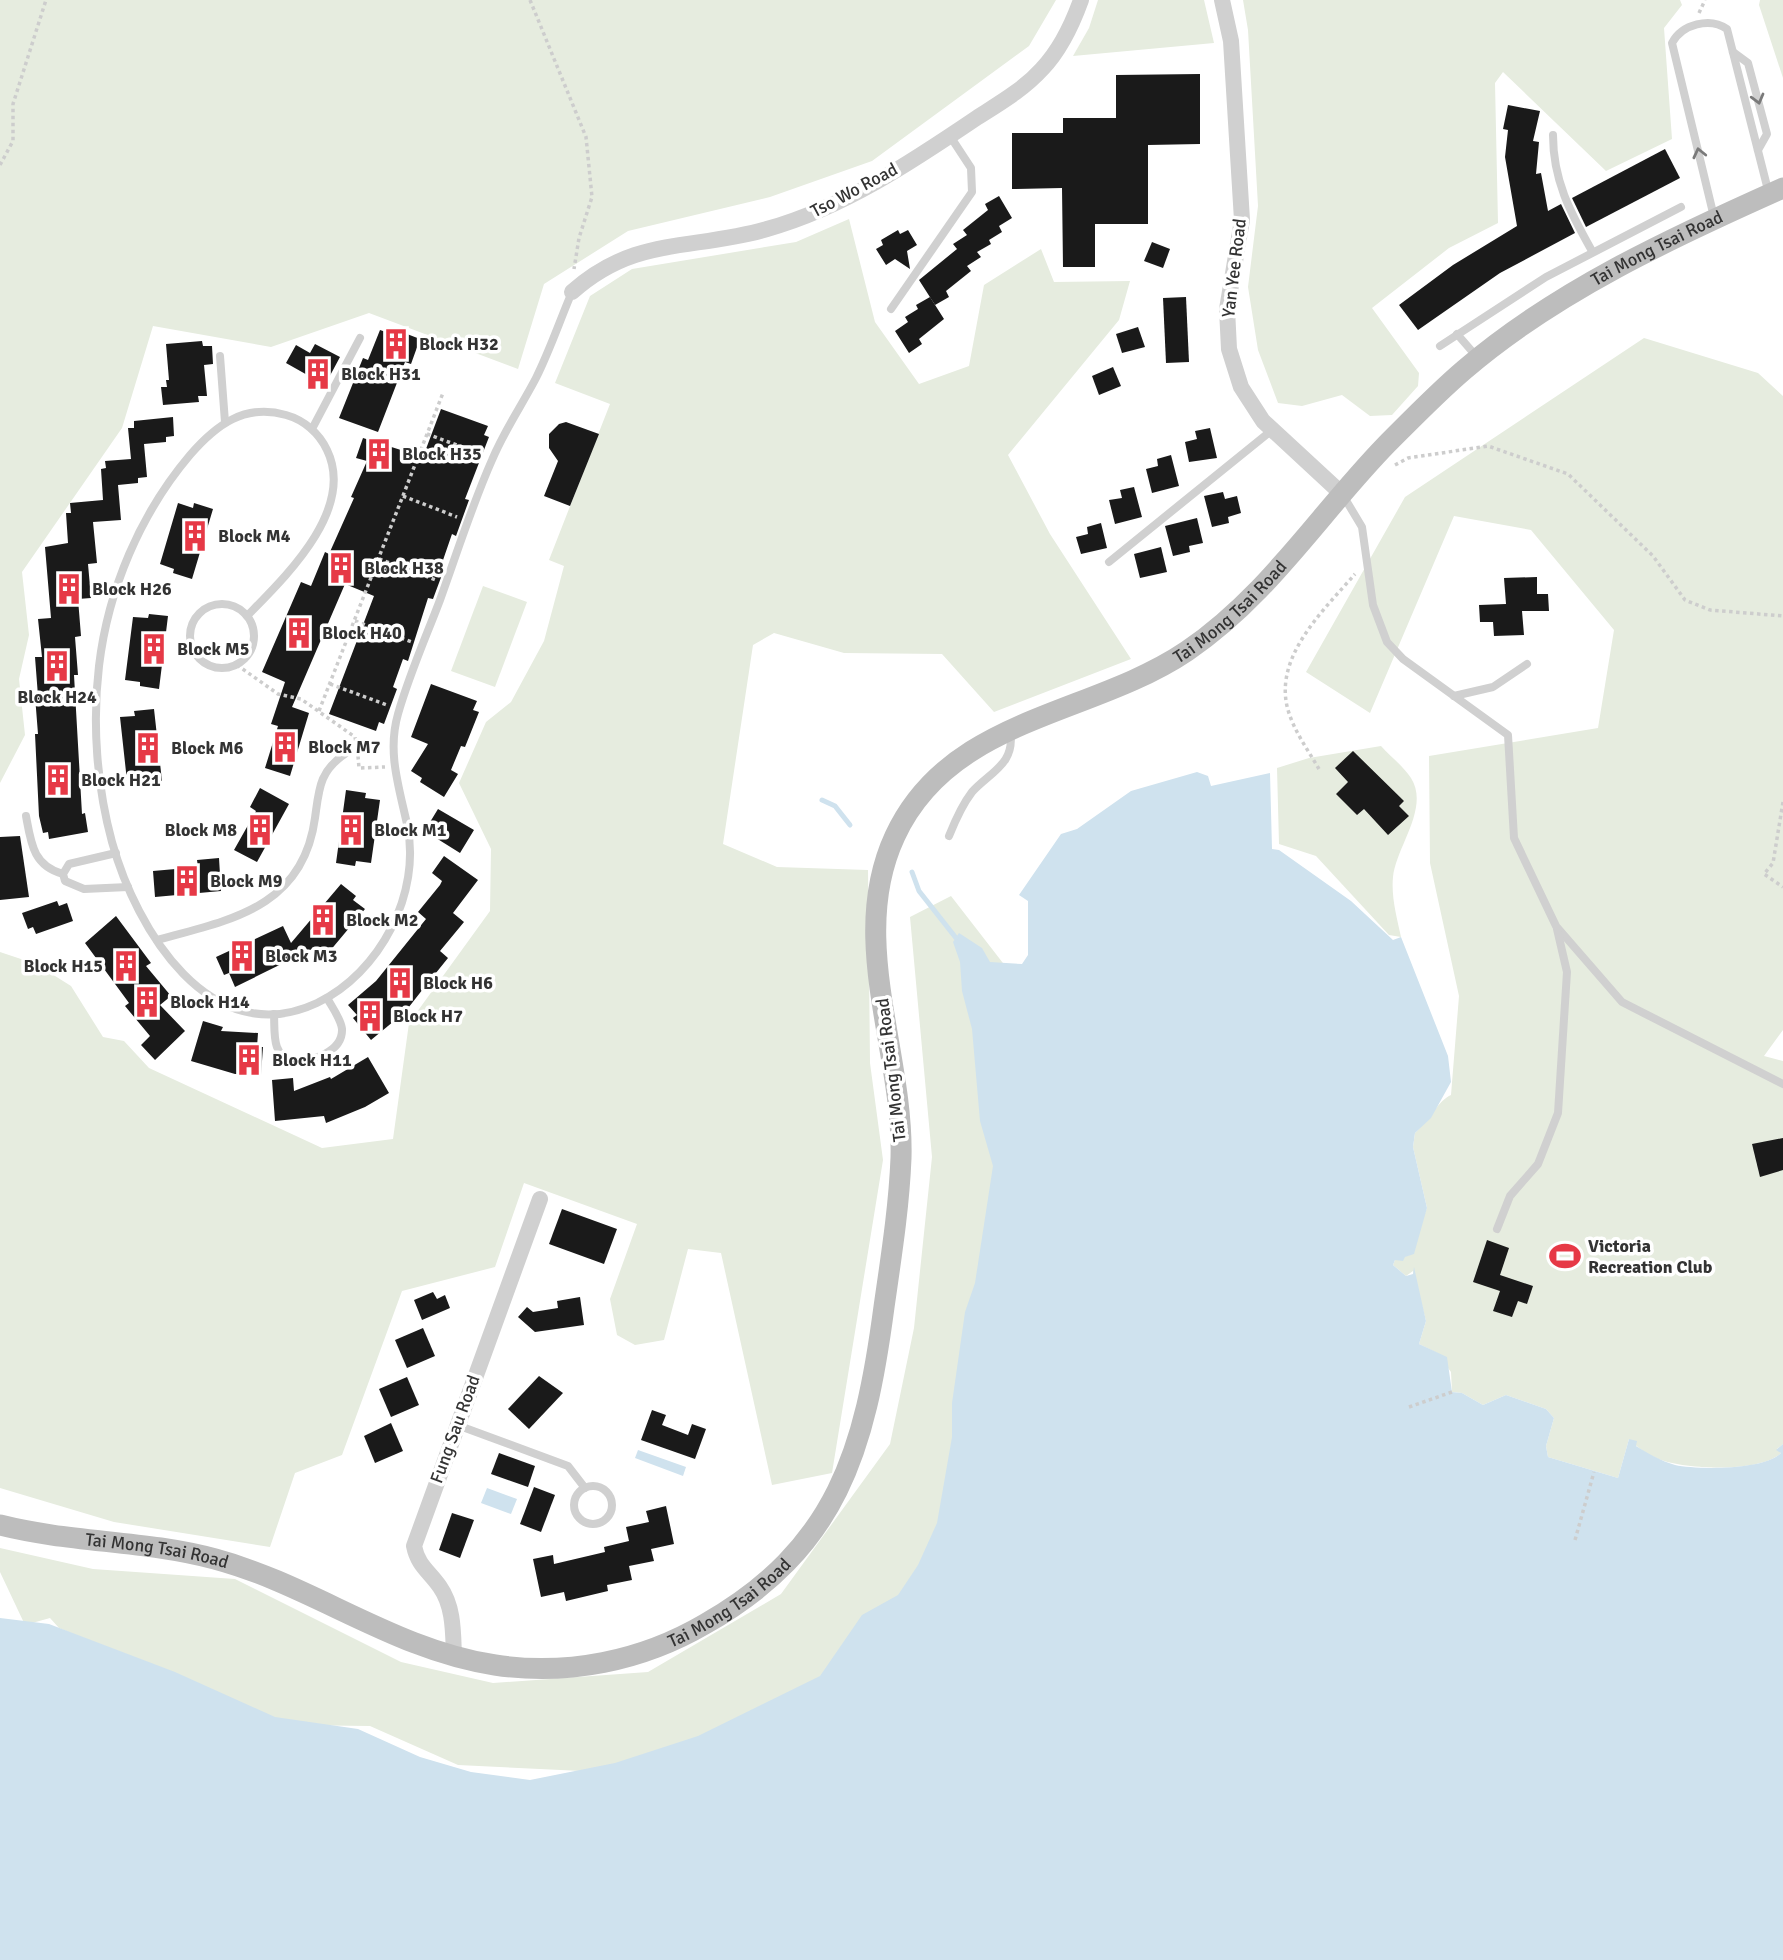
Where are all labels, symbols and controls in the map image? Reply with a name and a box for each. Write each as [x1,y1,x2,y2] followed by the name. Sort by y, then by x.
[1749,92,1764,104] one-way arrow
[1692,148,1707,160] one-way arrow
[807,158,901,222] street label: Tso Wo Road
[1587,206,1726,291] street label: Tai Mong Tsai Road
[1217,217,1251,319] street label: Yan Yee Road
[379,327,413,361] building icon: Block H32
[419,333,499,355] place label: Block H32
[301,357,335,391] building icon: Block H31
[341,363,421,385] place label: Block H31
[362,437,396,471] building icon: Block H35
[402,443,482,465] place label: Block H35
[178,519,212,553] building icon: Block M4
[218,525,291,547] place label: Block M4
[324,551,358,585] building icon: Block H38
[1169,556,1291,668] street label: Tai Mong Tsai Road
[364,557,444,579] place label: Block H38
[52,572,86,606] building icon: Block H26
[92,578,172,600] place label: Block H26
[282,616,316,650] building icon: Block H40
[322,622,402,644] place label: Block H40
[137,632,171,666] building icon: Block M5
[177,638,250,660] place label: Block M5
[40,649,74,683] building icon: Block H24
[17,686,97,708] place label: Block H24
[268,730,302,764] building icon: Block M7
[131,731,165,765] building icon: Block M6
[308,736,381,758] place label: Block M7
[171,737,244,759] place label: Block M6
[41,763,75,797] building icon: Block H21
[81,769,161,791] place label: Block H21
[243,813,277,847] building icon: Block M8
[334,813,368,847] building icon: Block M1
[164,819,237,841] place label: Block M8
[374,819,447,841] place label: Block M1
[170,864,204,898] building icon: Block M9
[210,870,283,892] place label: Block M9
[306,903,340,937] building icon: Block M2
[346,909,419,931] place label: Block M2
[225,939,259,973] building icon: Block M3
[265,945,338,967] place label: Block M3
[109,949,143,983] building icon: Block H15
[23,955,103,977] place label: Block H15
[383,966,417,1000] building icon: Block H6
[423,972,493,994] place label: Block H6
[130,985,164,1019] building icon: Block H14
[170,991,250,1013] place label: Block H14
[871,997,911,1143] street label: Tai Mong Tsai Road
[353,999,387,1033] building icon: Block H7
[393,1005,463,1027] place label: Block H7
[232,1043,266,1077] building icon: Block H11
[272,1049,352,1071] place label: Block H11
[1588,1235,1713,1278] place label: Victoria Recreation Club
[1548,1239,1582,1273] sports icon: Victoria Recreation Club
[425,1372,485,1486] street label: Fung Sau Road
[84,1528,231,1573] street label: Tai Mong Tsai Road
[664,1553,796,1652] street label: Tai Mong Tsai Road

